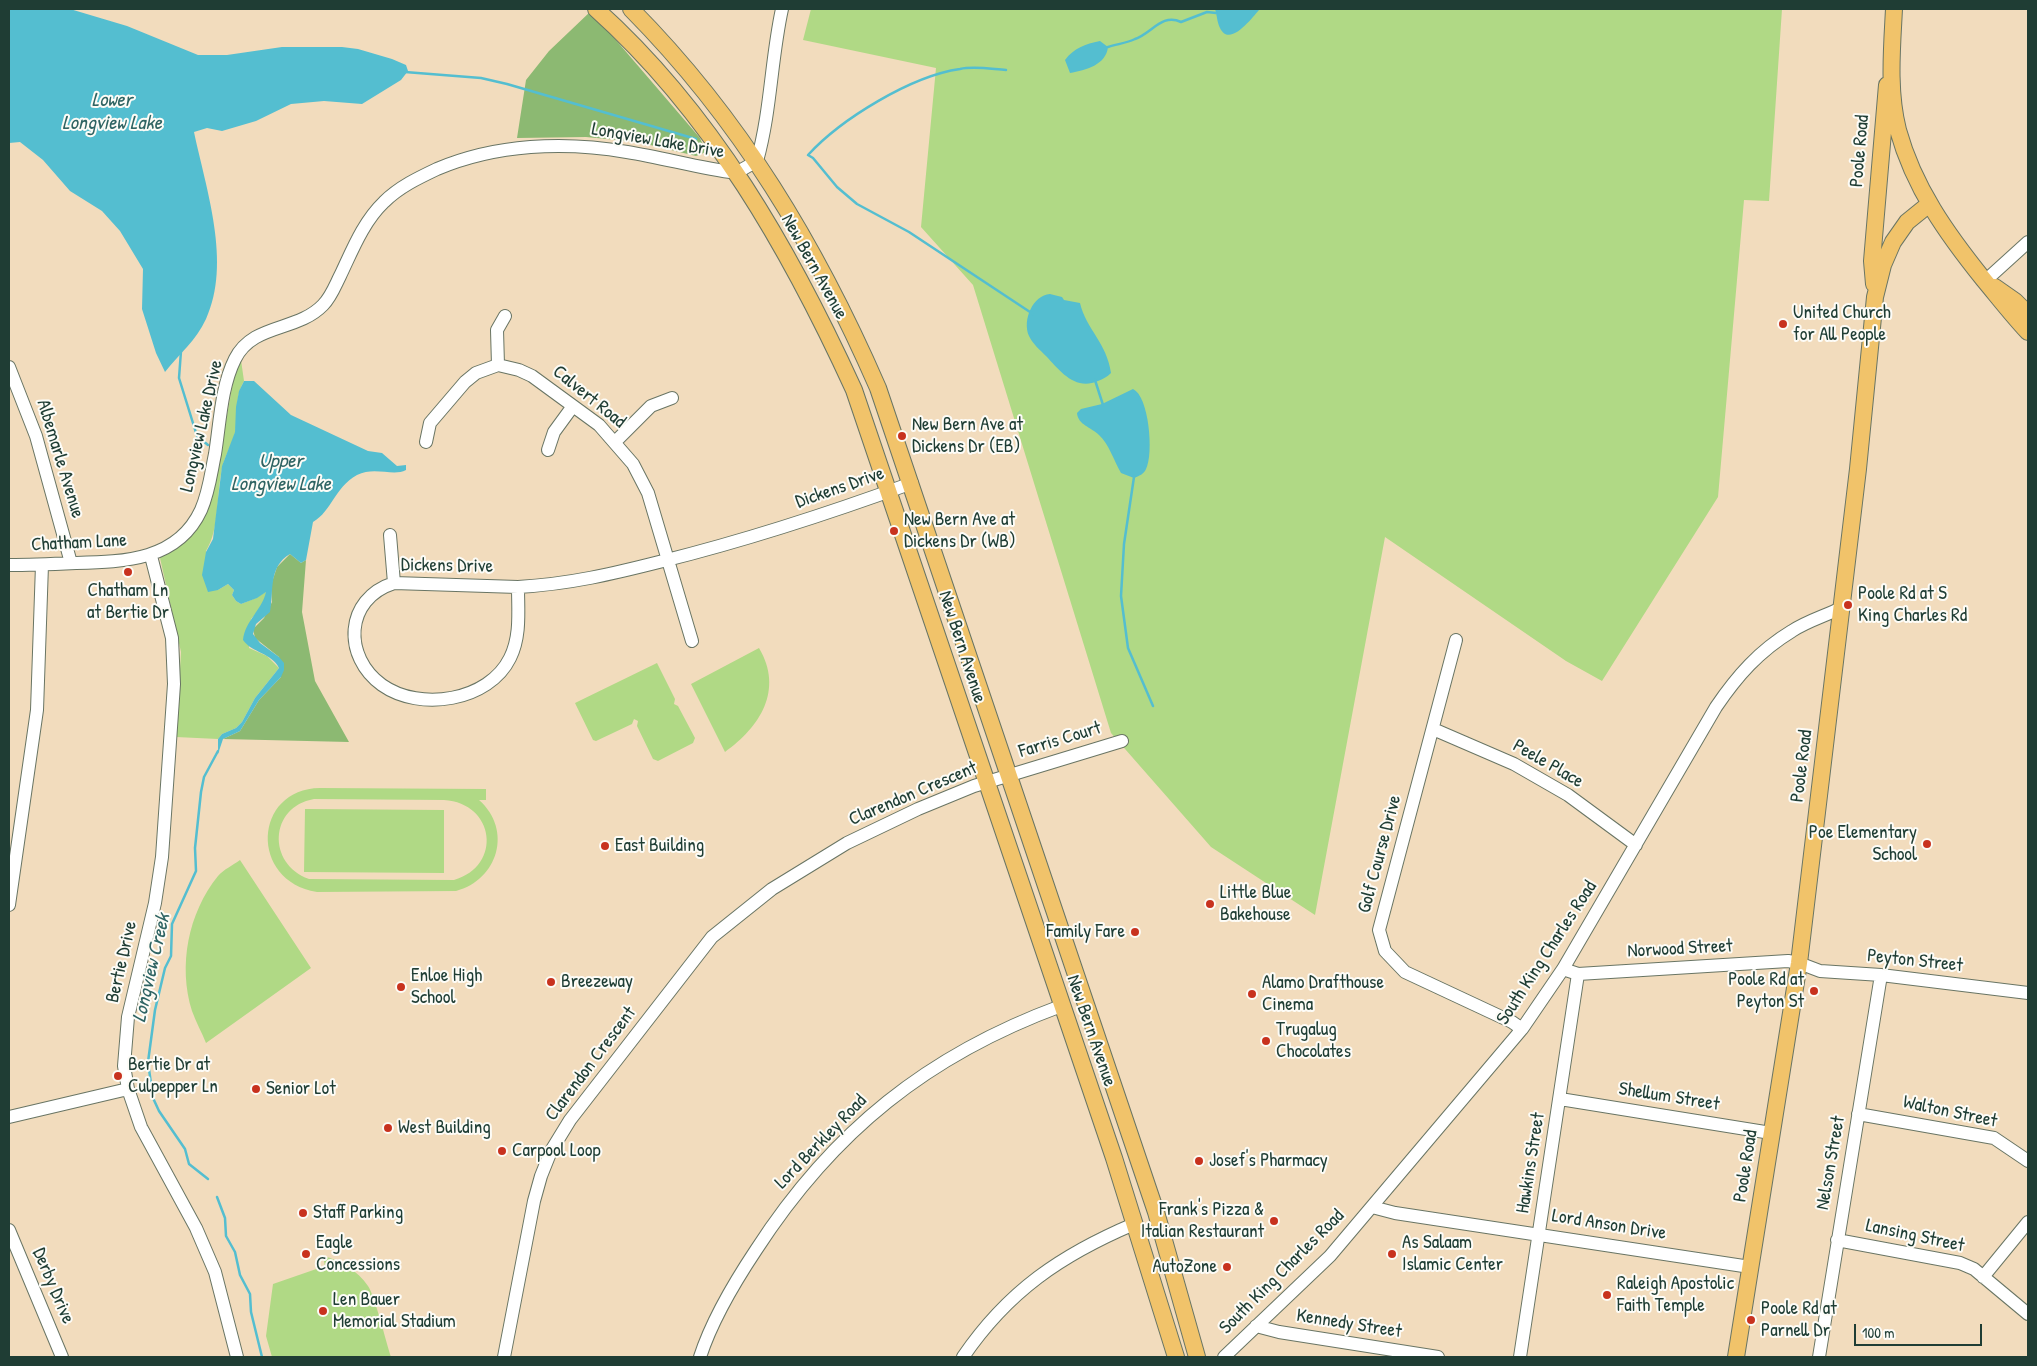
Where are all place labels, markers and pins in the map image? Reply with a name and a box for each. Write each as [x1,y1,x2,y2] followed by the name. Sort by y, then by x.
[1793,302,1891,346] place label: United Church for All People
[1777,318,1789,330] marker: United Church for All People
[912,414,1023,458] place label: New Bern Ave at Dickens Dr (EB)
[896,430,908,442] marker: New Bern Ave at Dickens Dr (EB)
[904,509,1016,553] place label: New Bern Ave at Dickens Dr (WB)
[888,525,900,537] marker: New Bern Ave at Dickens Dr (WB)
[122,566,134,578] marker: Chatham Ln at Bertie Dr
[87,580,169,624] place label: Chatham Ln at Bertie Dr
[1858,583,1967,627] place label: Poole Rd at S King Charles Rd
[1842,599,1854,611] marker: Poole Rd at S King Charles Rd
[1809,822,1917,866] place label: Poe Elementary School
[615,835,704,857] place label: East Building
[1921,838,1933,850] marker: Poe Elementary School
[599,840,611,852] marker: East Building
[1220,882,1291,926] place label: Little Blue Bakehouse
[1204,898,1216,910] marker: Little Blue Bakehouse
[1046,921,1125,943] place label: Family Fare
[1129,926,1141,938] marker: Family Fare
[411,965,482,1009] place label: Enloe High School
[1728,969,1804,1013] place label: Poole Rd at Peyton St
[561,971,633,993] place label: Breezeway
[1262,972,1384,1016] place label: Alamo Drafthouse Cinema
[545,976,557,988] marker: Breezeway
[395,981,407,993] marker: Enloe High School
[1808,985,1820,997] marker: Poole Rd at Peyton St
[1246,988,1258,1000] marker: Alamo Drafthouse Cinema
[1276,1019,1351,1063] place label: Trugalug Chocolates
[1260,1035,1272,1047] marker: Trugalug Chocolates
[128,1054,218,1098] place label: Bertie Dr at Culpepper Ln
[112,1070,124,1082] marker: Bertie Dr at Culpepper Ln
[266,1078,336,1100] place label: Senior Lot
[250,1083,262,1095] marker: Senior Lot
[398,1117,491,1139] place label: West Building
[382,1122,394,1134] marker: West Building
[512,1140,601,1162] place label: Carpool Loop
[496,1145,508,1157] marker: Carpool Loop
[1209,1150,1328,1172] place label: Josef's Pharmacy
[1193,1155,1205,1167] marker: Josef's Pharmacy
[1141,1199,1264,1243] place label: Frank's Pizza & Italian Restaurant
[313,1202,403,1224] place label: Staff Parking
[297,1207,309,1219] marker: Staff Parking
[1268,1215,1280,1227] marker: Frank's Pizza & Italian Restaurant
[316,1232,400,1276] place label: Eagle Concessions
[1402,1232,1503,1276] place label: As Salaam Islamic Center
[300,1248,312,1260] marker: Eagle Concessions
[1386,1248,1398,1260] marker: As Salaam Islamic Center
[1152,1256,1217,1278] place label: AutoZone
[1221,1261,1233,1273] marker: AutoZone
[1617,1273,1734,1317] place label: Raleigh Apostolic Faith Temple
[333,1289,456,1333] place label: Len Bauer Memorial Stadium
[1601,1289,1613,1301] marker: Raleigh Apostolic Faith Temple
[1761,1298,1837,1342] place label: Poole Rd at Parnell Dr
[317,1305,329,1317] marker: Len Bauer Memorial Stadium
[1745,1314,1757,1326] marker: Poole Rd at Parnell Dr

